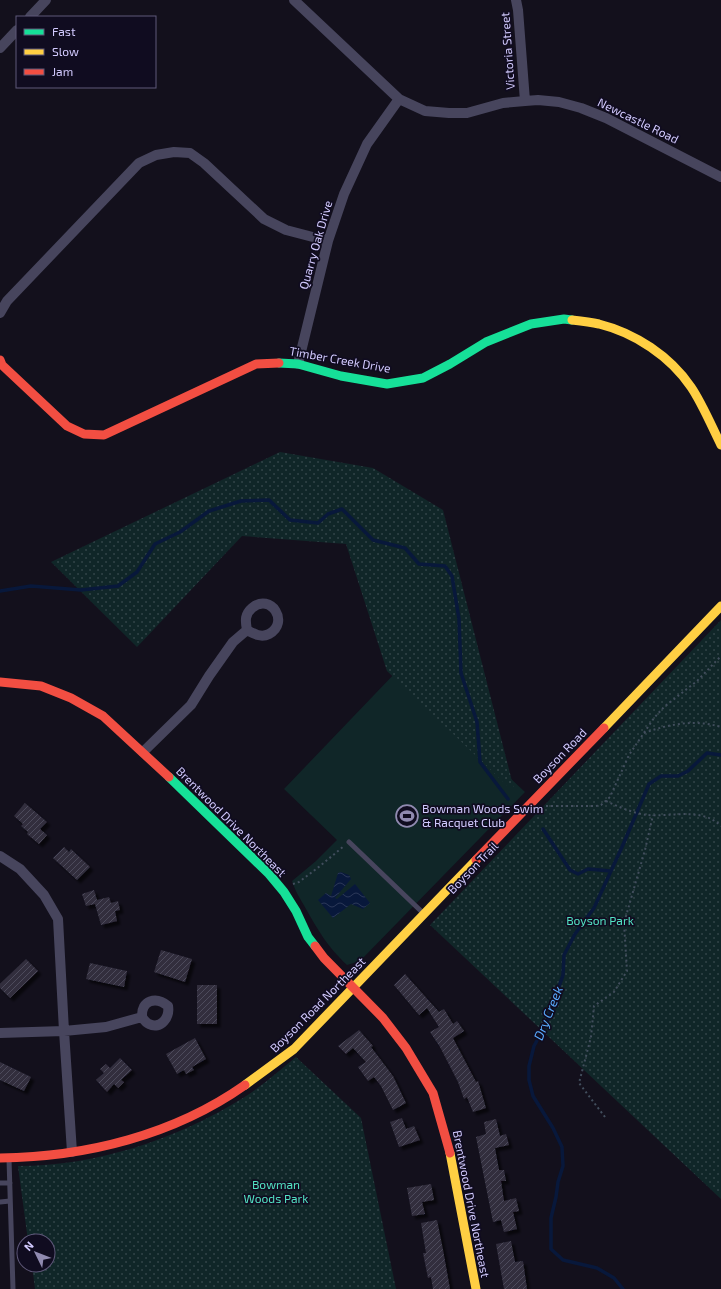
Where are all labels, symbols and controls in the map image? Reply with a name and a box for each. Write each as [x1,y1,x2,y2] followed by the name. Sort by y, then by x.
[497,11,517,90] street label: Victoria Street
[16,16,156,88] legend
[52,24,76,38] text: Fast
[52,44,79,58] text: Slow
[52,64,73,78] text: Jam
[596,94,681,146] street label: Newcastle Road
[296,199,335,291] street label: Quarry Oak Drive
[288,343,392,375] street label: Timber Creek Drive
[530,725,589,786] street label: Boyson Road
[174,763,290,879] street label: Brentwood Drive Northeast
[422,801,543,829] place label: Bowman Woods Swim & Racquet Club
[394,803,420,829] sports icon: Bowman Woods Swim & Racquet Club
[444,838,501,896] street label: Boyson Trail
[566,913,634,927] park label: Boyson Park
[267,954,368,1055] street label: Boyson Road Northeast
[530,983,566,1042] water label: Dry Creek
[451,1129,493,1279] street label: Brentwood Drive Northeast
[244,1177,308,1205] park label: Bowman Woods Park
[16,1233,56,1273] north arrow
[21,1238,36,1253] text: N

